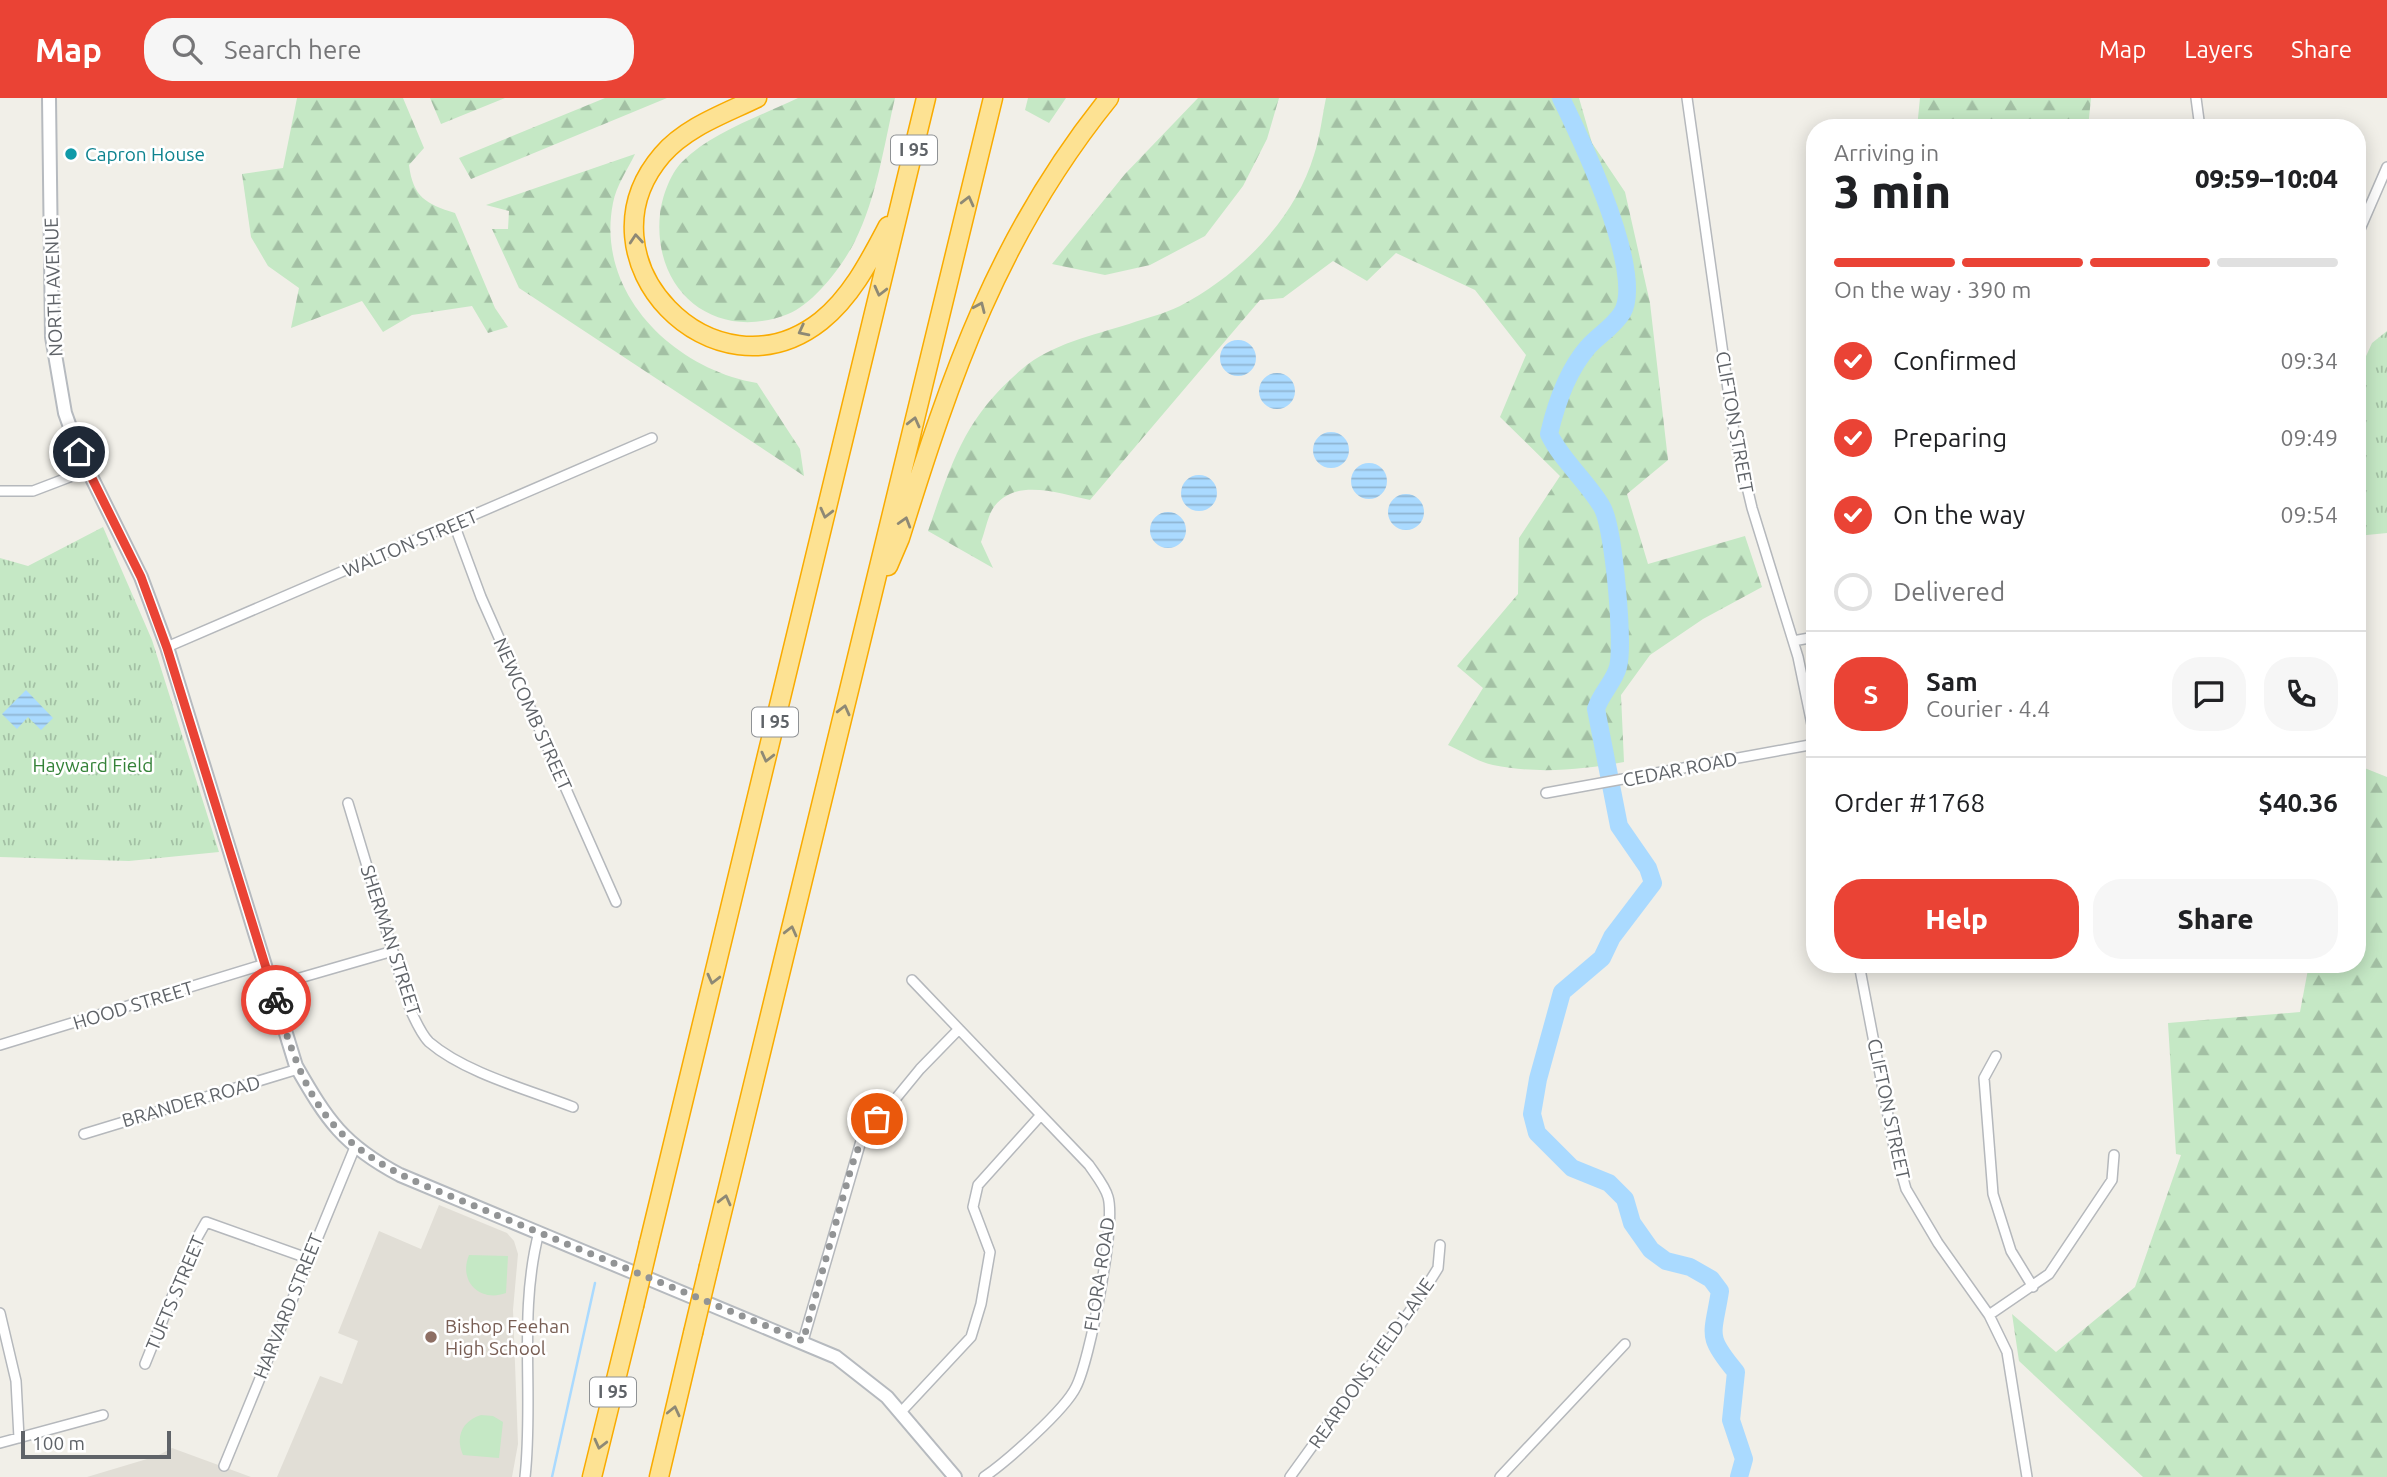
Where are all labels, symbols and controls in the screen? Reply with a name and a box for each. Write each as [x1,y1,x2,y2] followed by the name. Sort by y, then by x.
[144,18,634,81] search box
[168,30,206,68] icon: search
[35,31,102,68] text: Map
[224,35,362,64] text: Search here
[2099,36,2146,63] text: Map
[2184,36,2253,63] text: Layers
[2291,36,2352,63] text: Share
[891,136,937,164] road number: I 95
[1834,140,1939,165] text: Arriving in
[85,143,205,165] place label: Capron House
[63,146,79,162] marker: Capron House
[2195,164,2338,193] text: 09:59–10:04
[1834,165,1951,217] text: 3 min
[960,195,974,207] one-way arrow
[40,217,66,357] street label: NORTH AVENUE
[628,233,643,244] one-way arrow
[1834,277,2031,302] text: On the way · 390 m
[873,285,888,297] one-way arrow
[972,302,986,314] one-way arrow
[798,323,810,337] one-way arrow
[1834,342,1872,380] icon: check
[1893,346,2017,375] text: Confirmed
[2280,348,2338,373] text: 09:34
[1712,349,1758,495] street label: CLIFTON STREET
[906,416,920,428] one-way arrow
[1834,419,1872,457] icon: check
[49,422,109,482] pin
[1893,423,2007,452] text: Preparing
[2280,425,2338,450] text: 09:49
[60,433,98,471] icon: home
[1834,496,1872,534] icon: check
[1893,500,2025,529] text: On the way
[2280,502,2338,527] text: 09:54
[339,504,481,581] street label: WALTON STREET
[820,506,834,518] one-way arrow
[897,516,912,528] one-way arrow
[1893,577,2005,606] text: Delivered
[489,634,577,794] street label: NEWCOMB STREET
[2172,657,2246,731] button: chat
[2264,657,2338,731] button: phone
[1926,667,1978,696] text: Sam
[1864,680,1878,709] text: S
[1926,696,2050,721] text: Courier · 4.4
[836,704,850,716] one-way arrow
[752,708,798,736] road number: I 95
[1621,747,1739,791] street label: CEDAR ROAD
[760,751,775,763] one-way arrow
[33,754,153,776] park label: Hayward Field
[1834,788,1985,817] text: Order #1768
[2258,788,2338,817] text: $40.36
[356,862,426,1018] street label: SHERMAN STREET
[1834,879,2079,959] button: Help
[2093,879,2338,959] button: Share
[783,926,797,938] one-way arrow
[241,965,311,1035] courier
[707,972,721,984] one-way arrow
[70,976,196,1034] street label: HOOD STREET
[257,981,295,1019] icon: bike
[1863,1036,1915,1182] street label: CLIFTON STREET
[119,1071,263,1131] street label: BRANDER ROAD
[847,1089,907,1149] pin
[858,1100,896,1138] icon: bag
[717,1194,732,1206] one-way arrow
[1079,1215,1119,1333] street label: FLORA ROAD
[249,1230,327,1382] street label: HARVARD STREET
[141,1232,209,1354] street label: TUFTS STREET
[1304,1274,1438,1452] street label: REARDONS FIELD LANE
[445,1315,570,1359] place label: Bishop Feehan High School
[423,1329,439,1345] marker: Bishop Feehan High School
[590,1378,636,1406] road number: I 95
[666,1405,681,1417] one-way arrow
[21,1428,172,1460] scale bar
[32,1432,85,1454] text: 100 m
[594,1438,609,1450] one-way arrow

